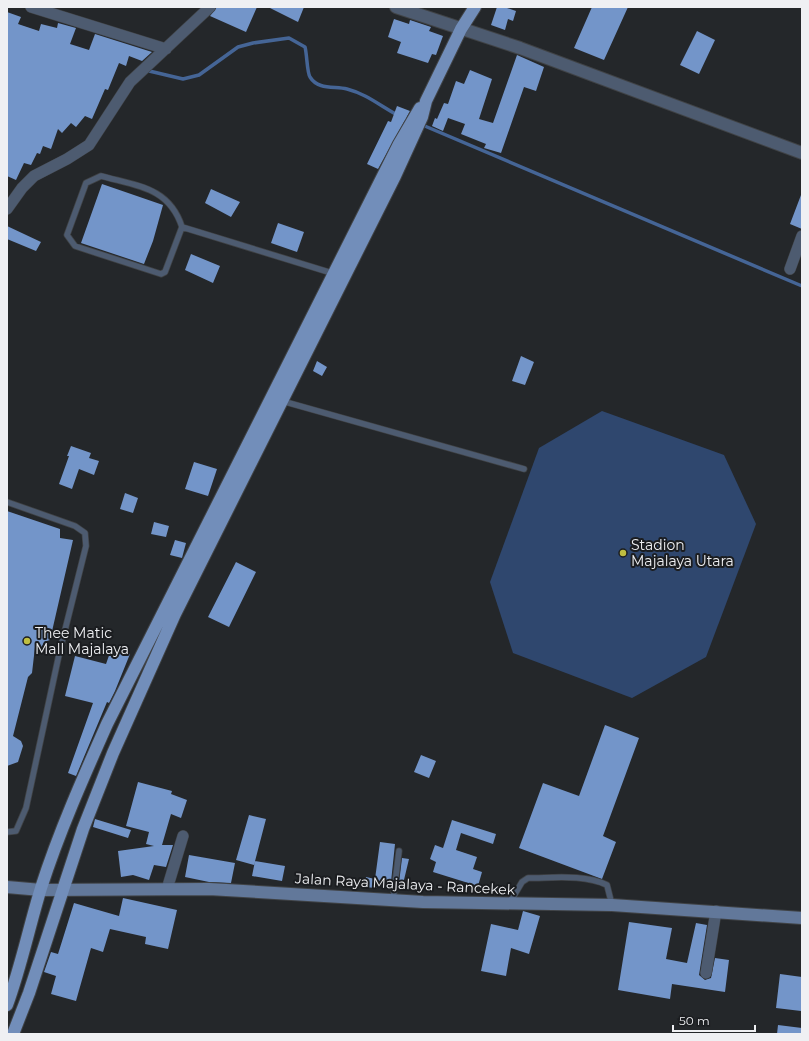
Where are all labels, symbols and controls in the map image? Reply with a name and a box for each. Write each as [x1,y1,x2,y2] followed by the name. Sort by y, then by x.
[631,536,734,570] place label: Stadion Majalaya Utara
[618,548,628,558] marker: Stadion Majalaya Utara
[35,624,129,658] place label: Thee Matic Mall Majalaya
[22,636,32,646] marker: Thee Matic Mall Majalaya
[294,869,516,899] street label: Jalan Raya Majalaya - Rancekek
[673,1007,755,1033] scale bar
[679,1013,710,1028] text: 50 m

